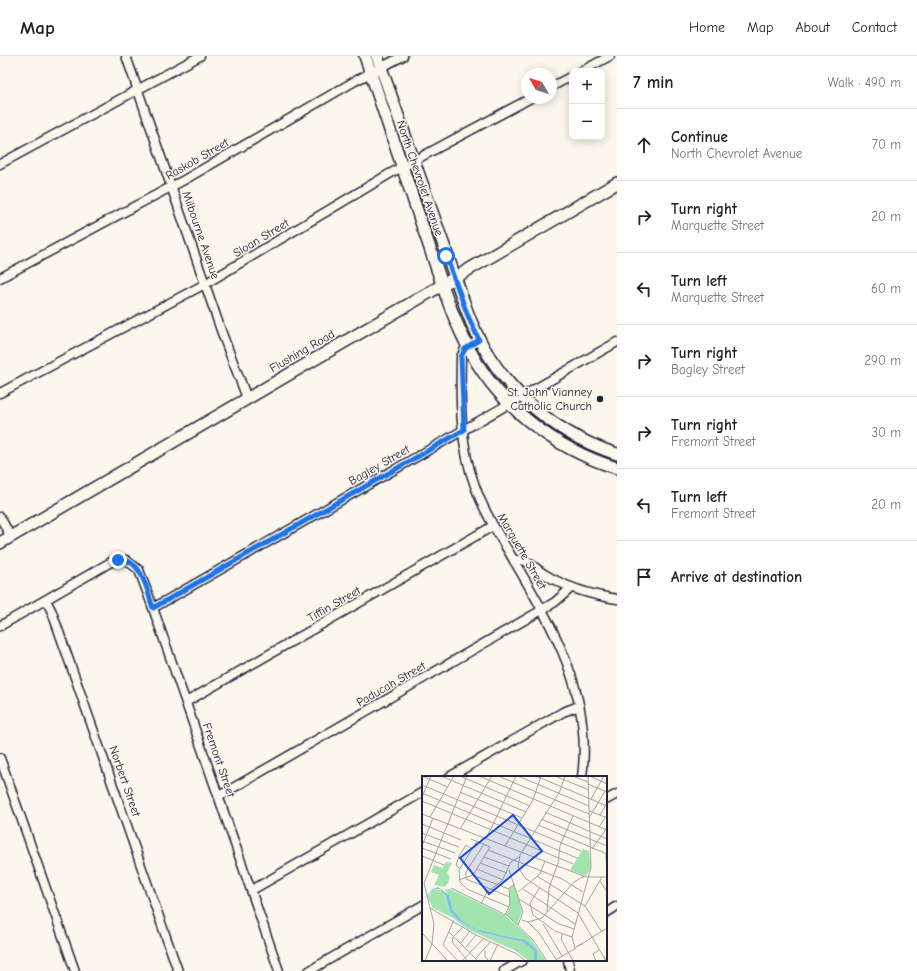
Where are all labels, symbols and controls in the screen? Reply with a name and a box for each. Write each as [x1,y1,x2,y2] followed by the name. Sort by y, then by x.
[20,17,55,39] text: Map
[689,19,725,36] text: Home
[747,19,773,36] text: Map
[795,19,830,36] text: About
[852,19,897,36] text: Contact
[521,68,557,104] north arrow
[569,68,605,140] map controls
[569,68,605,104] button: +
[633,73,674,92] text: 7 min
[828,75,901,90] text: Walk · 490 m
[569,104,605,140] button: −
[394,118,446,238] street label: North Chevrolet Avenue
[671,128,728,146] text: Continue
[633,134,655,156] icon: ahead
[163,135,232,183] street label: Raskob Street
[872,137,901,152] text: 70 m
[671,146,802,161] text: North Chevrolet Avenue
[179,189,223,281] street label: Milbourne Avenue
[671,200,737,218] text: Turn right
[633,206,655,228] icon: right
[871,209,901,224] text: 20 m
[231,216,292,260] street label: Sloan Street
[671,218,764,233] text: Marquette Street
[437,247,455,265] route start
[671,272,727,290] text: Turn left
[633,278,655,300] icon: left
[871,281,901,296] text: 60 m
[671,290,764,305] text: Marquette Street
[267,327,337,375] street label: Flushing Road
[671,344,737,362] text: Turn right
[633,350,655,372] icon: right
[864,353,901,368] text: 290 m
[671,362,745,377] text: Bagley Street
[507,385,593,413] place label: St. John Vianney Catholic Church
[595,394,605,404] marker: St. John Vianney Catholic Church
[671,416,737,434] text: Turn right
[633,422,655,444] icon: right
[871,425,901,440] text: 30 m
[671,434,755,449] text: Fremont Street
[346,442,412,488] street label: Bagley Street
[671,488,727,506] text: Turn left
[633,494,655,516] icon: left
[871,497,901,512] text: 20 m
[671,506,755,521] text: Fremont Street
[495,510,550,592] street label: Marquette Street
[109,551,127,569] route end
[633,566,655,588] icon: arrive
[671,568,802,586] text: Arrive at destination
[305,583,364,625] street label: Tiffin Street
[354,658,428,709] street label: Paducah Street
[200,721,238,800] street label: Fremont Street
[106,744,144,819] street label: Norbert Street
[422,776,607,961] inset map

